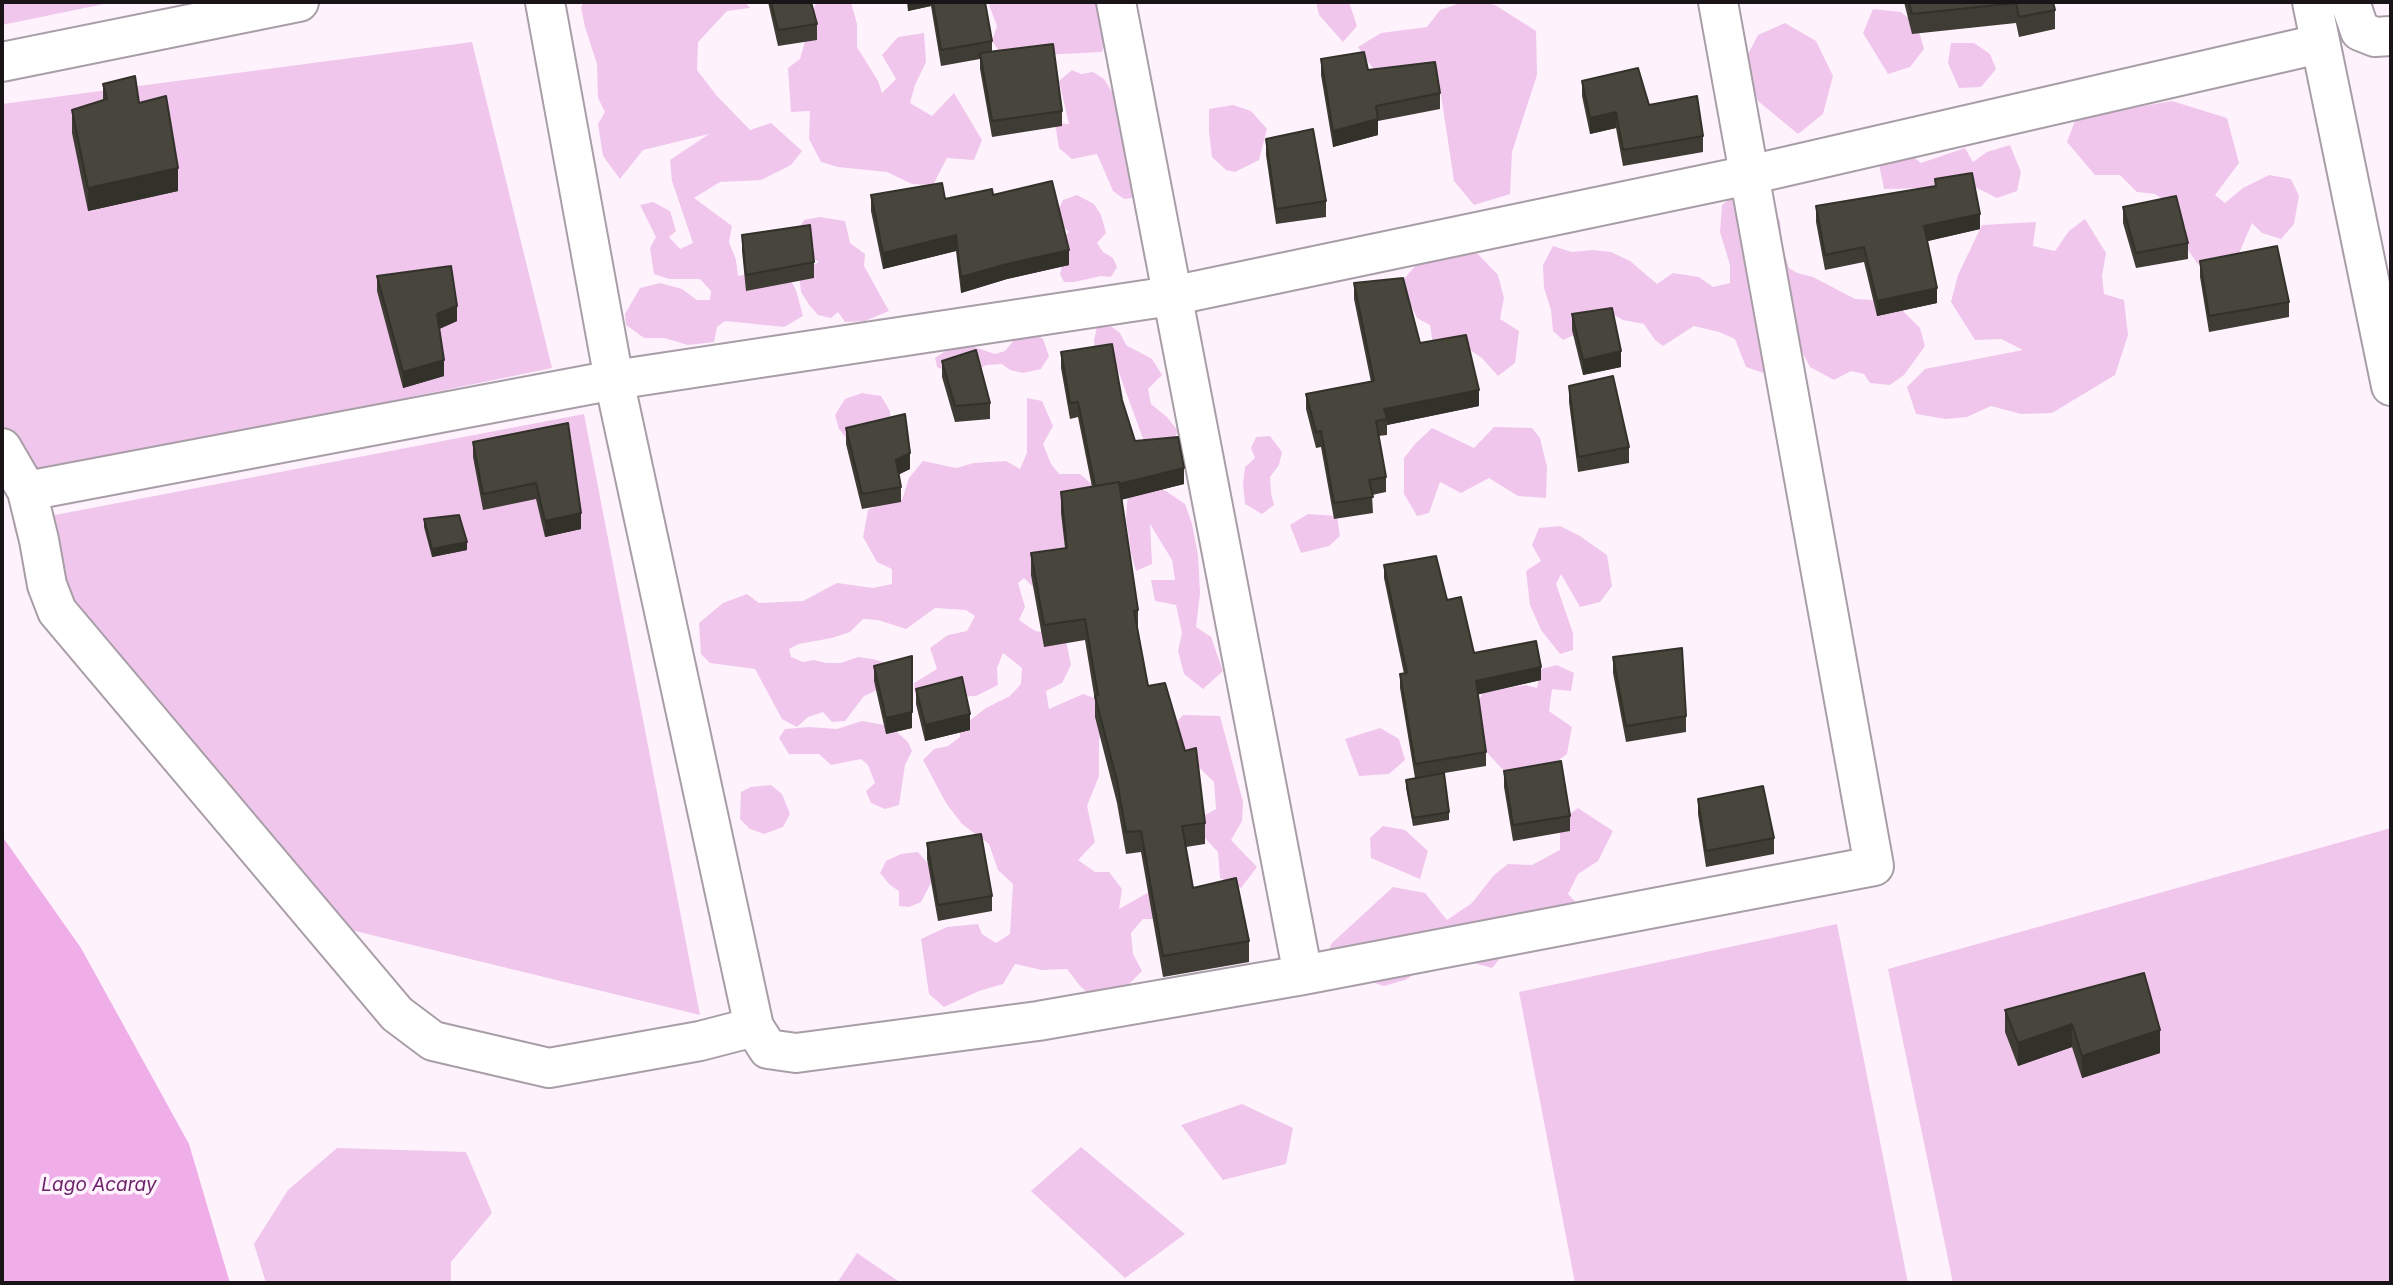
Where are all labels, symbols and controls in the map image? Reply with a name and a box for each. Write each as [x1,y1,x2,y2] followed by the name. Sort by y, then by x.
[41,1174,157,1196] water label: Lago Acaray

